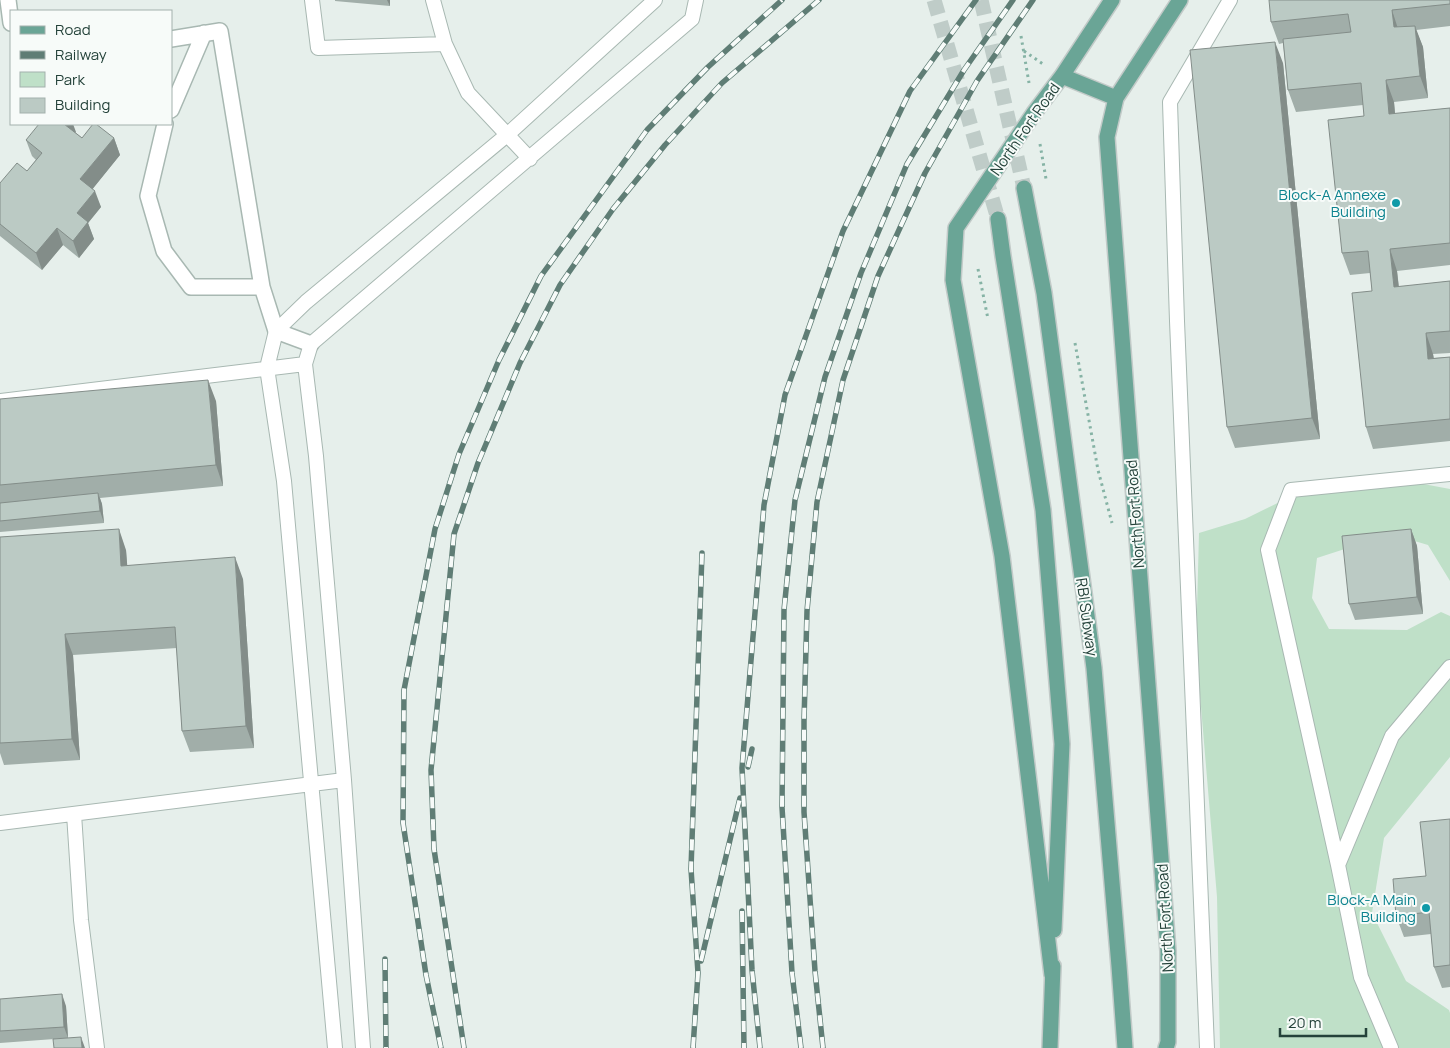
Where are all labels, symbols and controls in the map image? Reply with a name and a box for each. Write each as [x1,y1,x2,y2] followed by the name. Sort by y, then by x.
[10,10,172,125] legend
[55,19,91,40] text: Road
[55,44,107,65] text: Railway
[55,69,85,90] text: Park
[985,78,1065,180] street label: North Fort Road
[55,94,110,115] text: Building
[1279,184,1386,222] place label: Block-A Annexe Building
[1390,197,1402,209] marker: Block-A Annexe Building
[1121,459,1149,569] street label: North Fort Road
[1071,577,1103,658] street label: RBI Subway
[1152,863,1178,973] street label: North Fort Road
[1327,889,1416,927] place label: Block-A Main Building
[1420,902,1432,914] marker: Block-A Main Building
[1280,1006,1366,1038] scale bar
[1288,1012,1321,1033] text: 20 m

